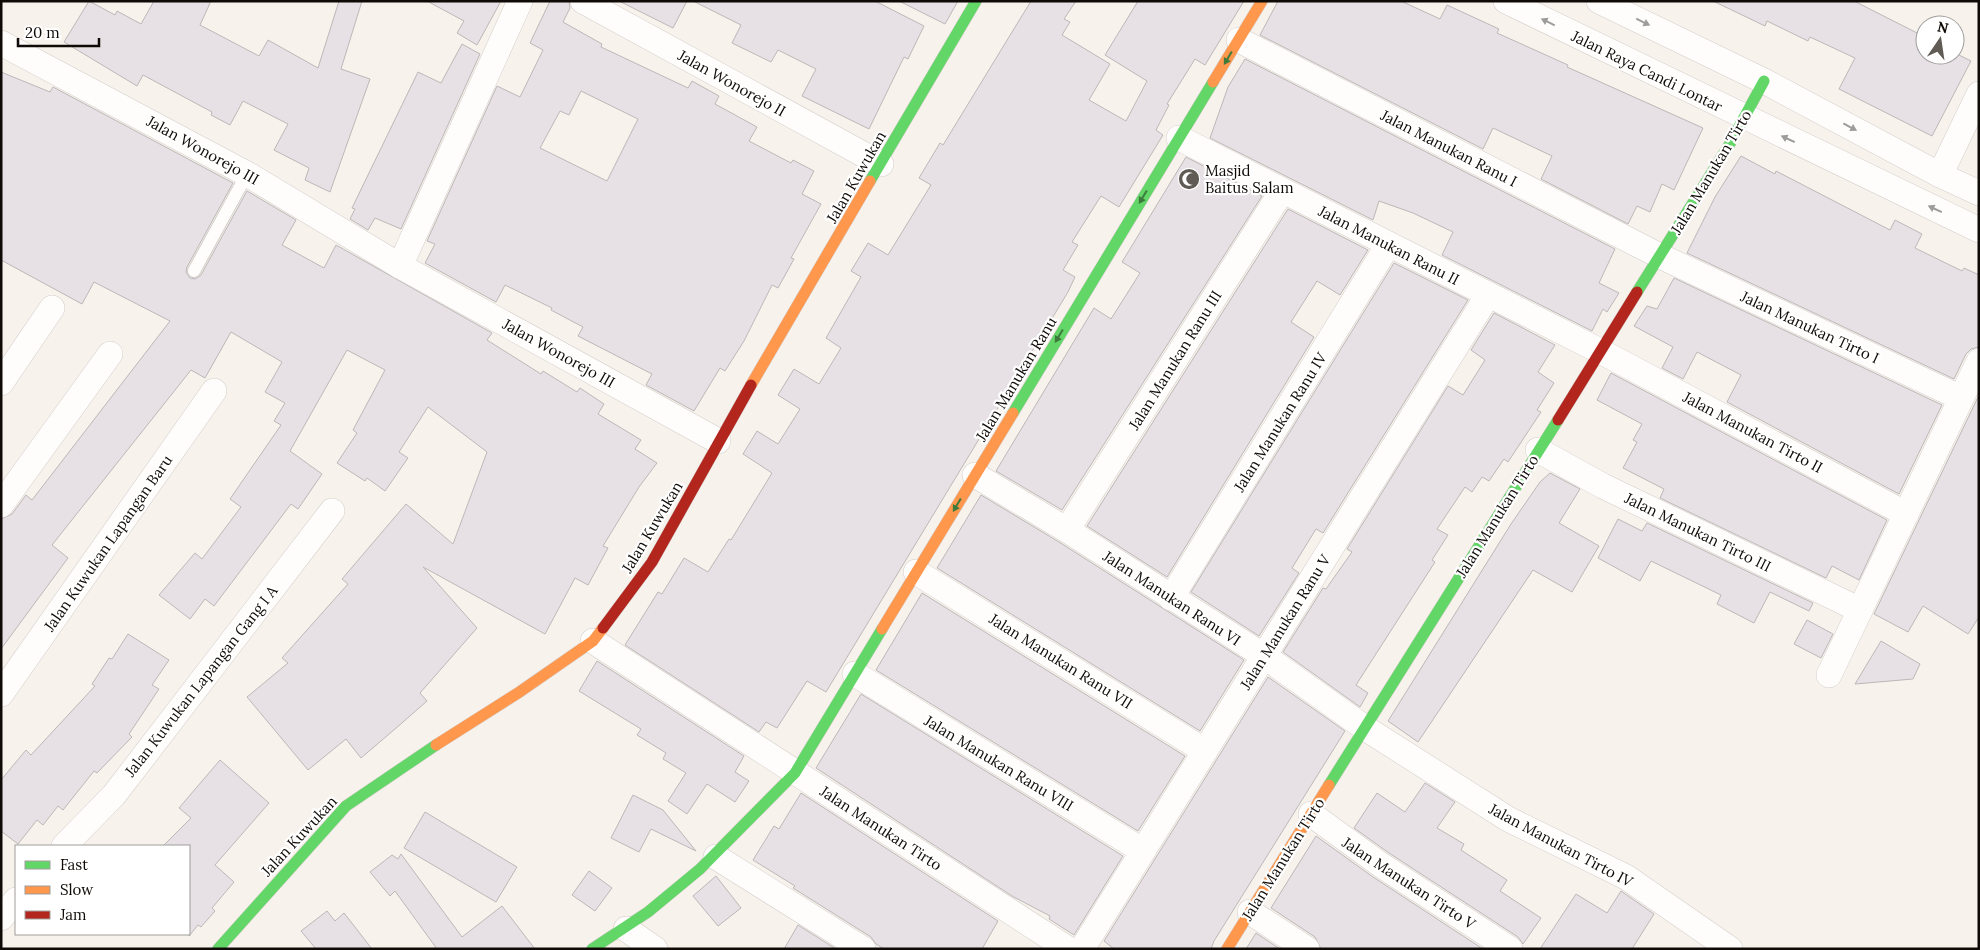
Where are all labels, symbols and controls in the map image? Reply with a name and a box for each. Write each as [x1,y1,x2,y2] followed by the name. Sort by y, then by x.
[18,15,99,47] scale bar
[1915,15,1965,65] north arrow
[1936,17,1950,37] text: N
[1540,18,1555,26] one-way arrow
[1636,19,1650,27] one-way arrow
[25,23,60,42] text: 20 m
[1568,26,1726,116] street label: Jalan Raya Candi Lontar
[674,45,789,120] street label: Jalan Wonorejo II
[1223,51,1232,64] one-way arrow
[1377,105,1520,191] street label: Jalan Manukan Ranu I
[1666,106,1756,238] street label: Jalan Manukan Tirto
[143,111,262,189] street label: Jalan Wonorejo III
[1843,123,1858,131] one-way arrow
[822,128,890,227] street label: Jalan Kuwukan
[1781,135,1795,143] one-way arrow
[1205,161,1294,197] place label: Masjid Baitus Salam
[1177,167,1201,191] mosque icon: Masjid Baitus Salam
[1139,190,1148,203] one-way arrow
[1314,201,1463,289] street label: Jalan Manukan Ranu II
[1928,205,1942,213] one-way arrow
[1737,286,1882,367] street label: Jalan Manukan Tirto I
[1124,287,1226,434] street label: Jalan Manukan Ranu III
[971,313,1061,445] street label: Jalan Manukan Ranu
[499,314,618,392] street label: Jalan Wonorejo III
[1055,329,1064,342] one-way arrow
[1229,348,1331,496] street label: Jalan Manukan Ranu IV
[1679,387,1826,477] street label: Jalan Manukan Tirto II
[39,451,176,636] street label: Jalan Kuwukan Lapangan Baru
[1451,451,1543,582] street label: Jalan Manukan Tirto
[617,478,687,577] street label: Jalan Kuwukan
[1621,488,1774,576] street label: Jalan Manukan Tirto III
[953,498,962,511] one-way arrow
[1099,546,1244,650] street label: Jalan Manukan Ranu VI
[1235,550,1335,694] street label: Jalan Manukan Ranu V
[120,581,282,781] street label: Jalan Kuwukan Lapangan Gang I A
[985,609,1136,713] street label: Jalan Manukan Ranu VII
[920,710,1077,815] street label: Jalan Manukan Ranu VIII
[816,781,946,875] street label: Jalan Manukan Tirto
[256,792,341,881] street label: Jalan Kuwukan
[1237,794,1329,925] street label: Jalan Manukan Tirto
[1485,799,1637,892] street label: Jalan Manukan Tirto IV
[1338,832,1480,934] street label: Jalan Manukan Tirto V
[15,845,190,935] legend
[60,855,88,874] text: Fast
[60,880,93,899] text: Slow
[59,905,87,924] text: Jam

